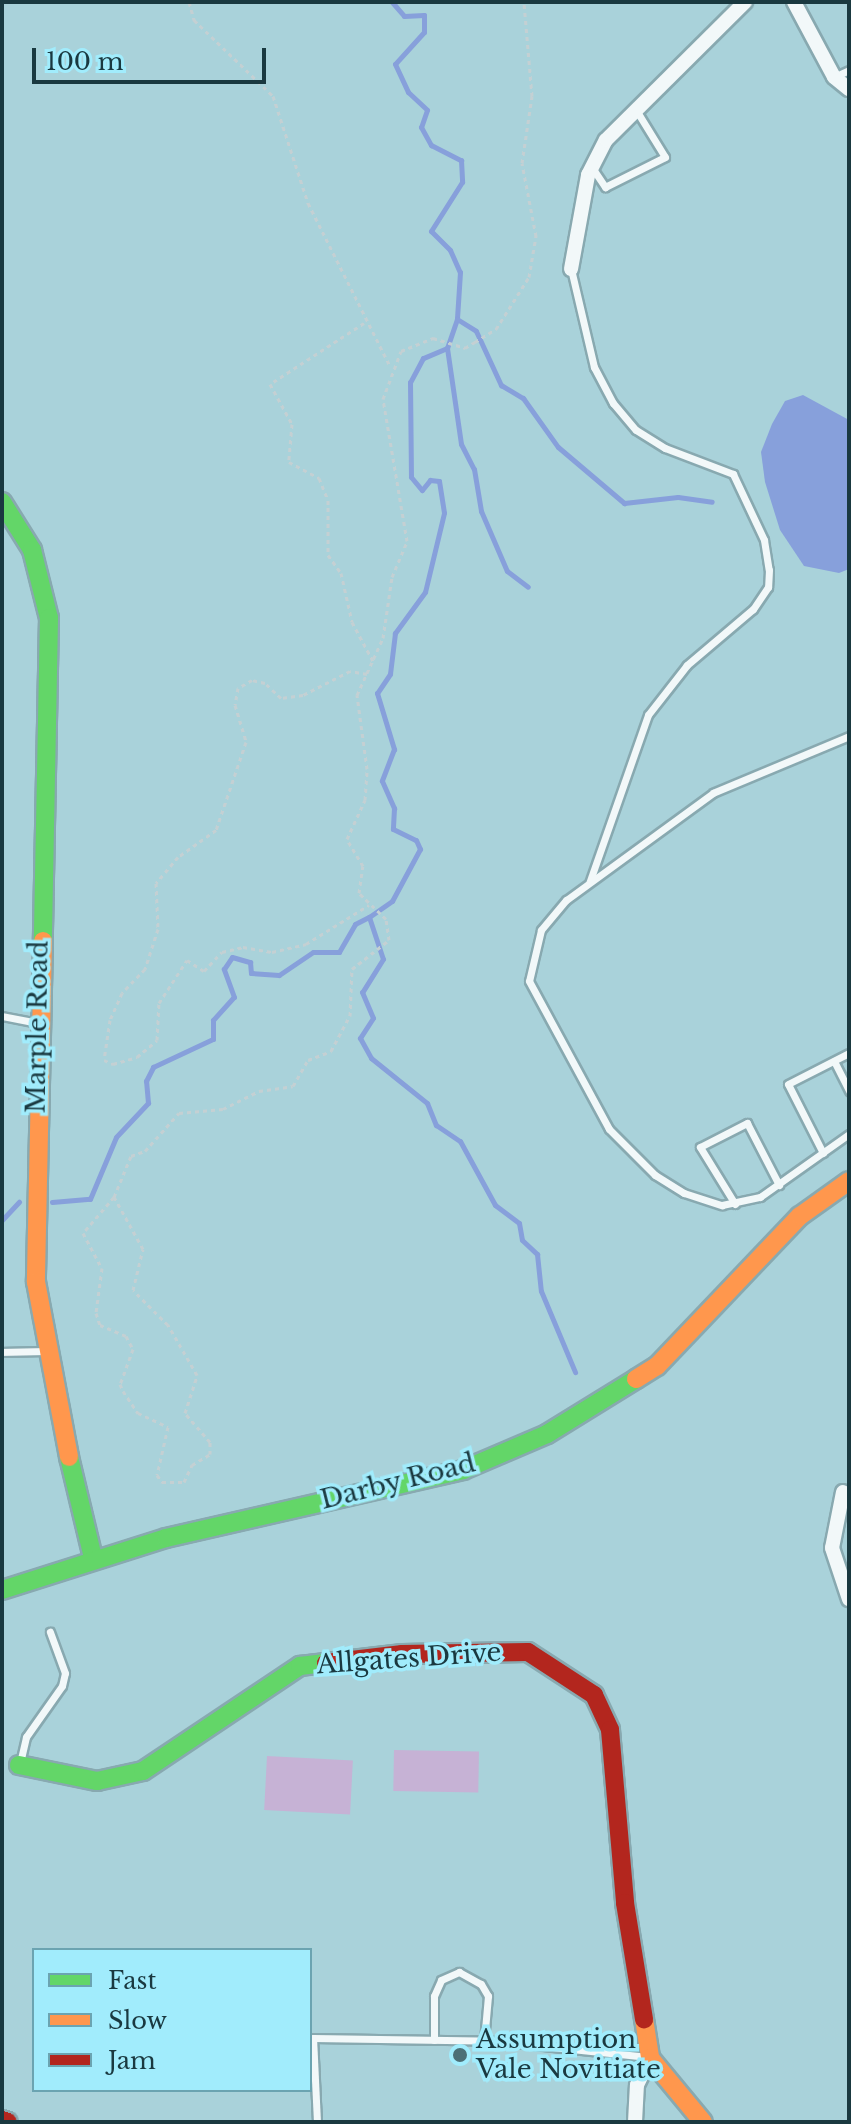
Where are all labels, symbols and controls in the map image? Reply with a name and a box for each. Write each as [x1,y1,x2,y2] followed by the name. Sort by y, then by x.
[36,32,270,82] scale bar
[46,47,124,76] text: 100 m
[21,940,55,1114] street label: Marple Road
[317,1448,479,1516] street label: Darby Road
[316,1637,502,1681] street label: Allgates Drive
[32,1948,312,2092] legend
[108,1966,156,1995] text: Fast
[108,2006,167,2035] text: Slow
[476,2024,661,2086] place label: Assumption Vale Novitiate
[108,2046,156,2075] text: Jam
[451,2046,469,2064] marker: Assumption Vale Novitiate

